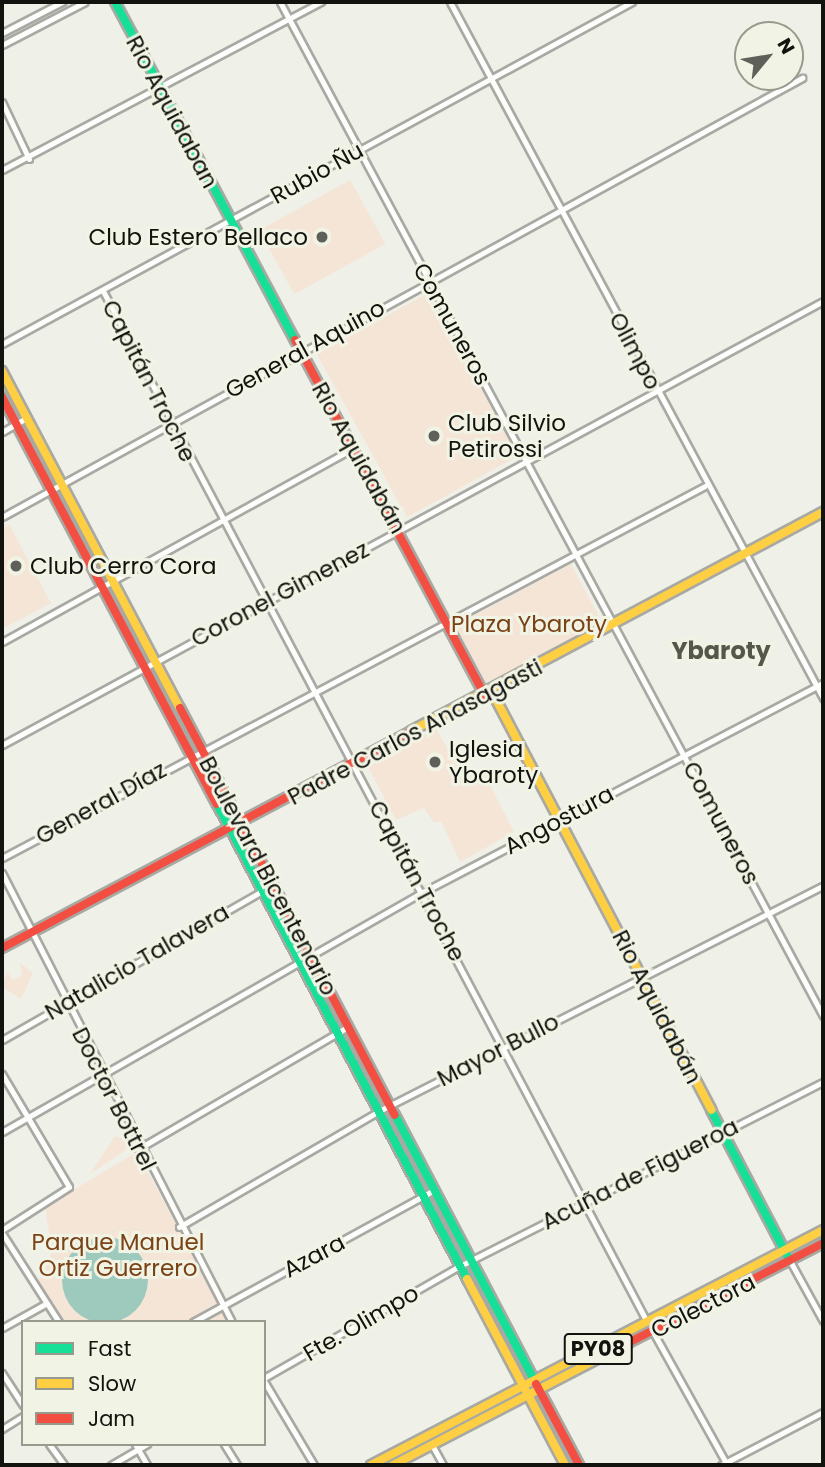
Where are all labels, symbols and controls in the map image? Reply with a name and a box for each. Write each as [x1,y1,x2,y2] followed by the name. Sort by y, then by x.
[734,21,804,91] north arrow
[120,31,224,193] street label: Rio Aquidaban
[771,33,801,59] text: N
[266,136,368,210] street label: Rubio Ñu
[88,223,308,251] place label: Club Estero Bellaco
[314,229,330,245] marker: Club Estero Bellaco
[407,258,497,390] street label: Comuneros
[221,294,389,404] street label: General Aquino
[96,295,202,467] street label: Capitán Troche
[603,308,667,394] street label: Olimpo
[306,377,412,539] street label: Rio Aquidabán
[448,409,566,463] place label: Club Silvio Petirossi
[426,428,442,444] marker: Club Silvio Petirossi
[186,535,374,653] street label: Coronel Gimenez
[30,552,216,580] place label: Club Cerro Cora
[8,558,24,574] marker: Club Cerro Cora
[451,610,607,638] park label: Plaza Ybaroty
[671,637,771,665] district label: Ybaroty
[283,653,547,811] street label: Padre Carlos Anasagasti
[449,735,538,789] place label: Iglesia Ybaroty
[193,752,343,1000] street label: Boulevard Bicentenario
[427,754,443,770] marker: Iglesia Ybaroty
[31,756,171,850] street label: General Díaz
[677,757,765,889] street label: Comuneros
[500,780,618,860] street label: Angostura
[363,796,471,966] street label: Capitán Troche
[40,898,234,1026] street label: Natalicio Talavera
[606,926,708,1088] street label: Rio Aquidabán
[433,1008,563,1092] street label: Mayor Bullo
[66,1023,162,1175] street label: Doctor Bottrel
[537,1112,743,1236] street label: Acuña de Figueroa
[32,1228,204,1282] park label: Parque Manuel Ortiz Guerrero
[279,1228,349,1284] street label: Azara
[646,1268,760,1344] street label: Colectora
[298,1279,424,1367] street label: Fte. Olimpo
[21,1320,266,1446] legend
[563,1332,633,1366] road number: PY08
[88,1334,131,1363] text: Fast
[88,1369,136,1398] text: Slow
[88,1404,135,1433] text: Jam

